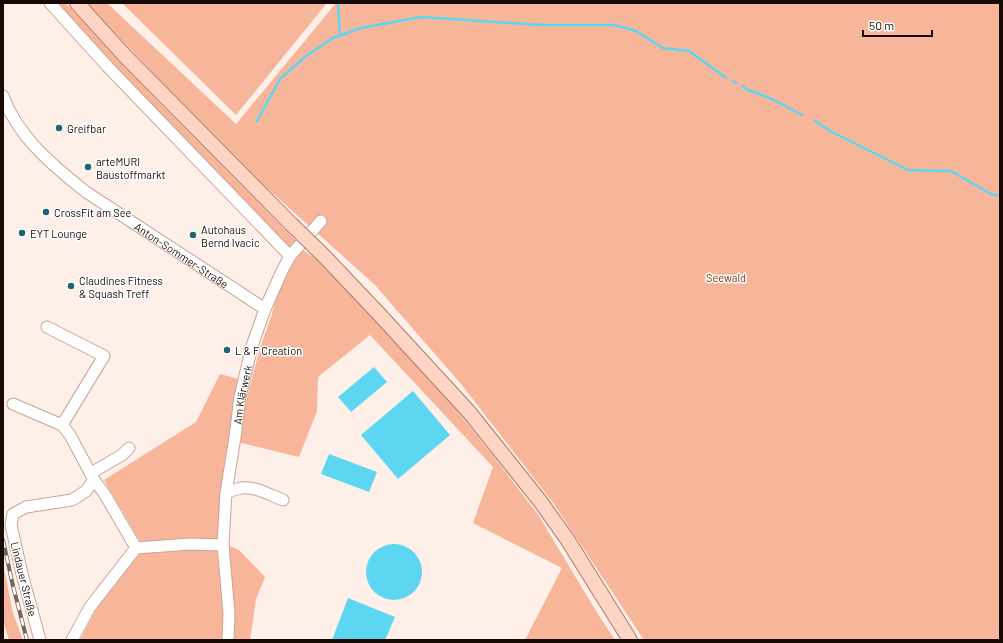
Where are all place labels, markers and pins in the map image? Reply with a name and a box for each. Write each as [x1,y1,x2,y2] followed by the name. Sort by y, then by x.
[67,122,106,135] place label: Greifbar
[54,123,64,133] marker: Greifbar
[96,155,165,181] place label: arteMURI Baustoffmarkt
[83,162,93,172] marker: arteMURI Baustoffmarkt
[54,206,131,219] place label: CrossFit am See
[41,207,51,217] marker: CrossFit am See
[201,223,260,249] place label: Autohaus Bernd Ivacic
[30,227,87,240] place label: EYT Lounge
[17,228,27,238] marker: EYT Lounge
[188,230,198,240] marker: Autohaus Bernd Ivacic
[79,274,163,300] place label: Claudines Fitness & Squash Treff
[66,281,76,291] marker: Claudines Fitness & Squash Treff
[235,344,302,357] place label: L & F Creation
[222,345,232,355] marker: L & F Creation

